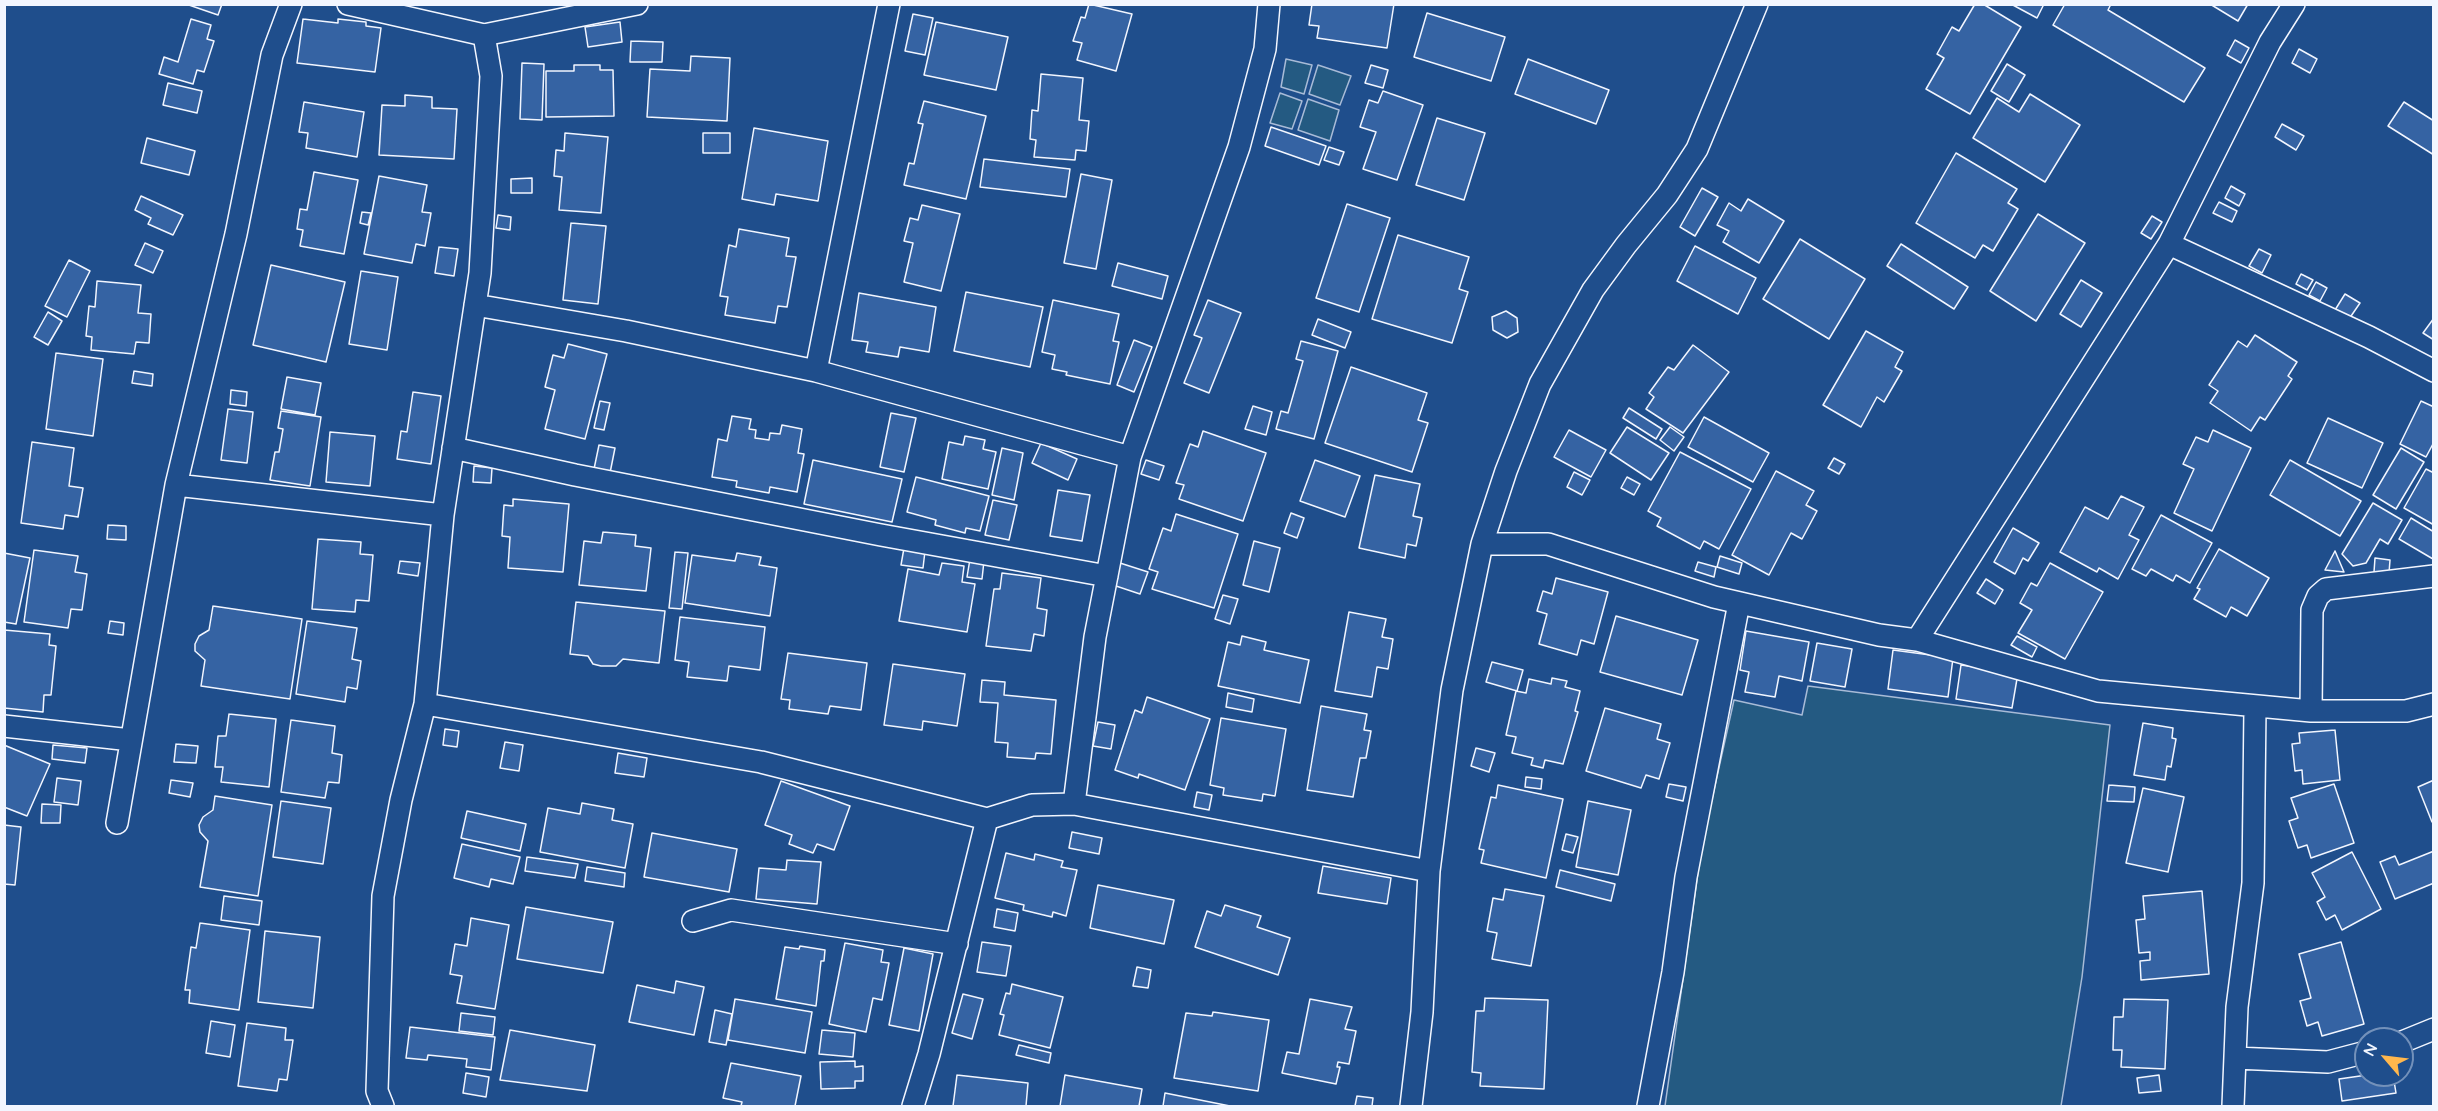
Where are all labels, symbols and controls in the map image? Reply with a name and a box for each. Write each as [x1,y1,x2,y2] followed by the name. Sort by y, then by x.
[2354,1027,2414,1087] north arrow
[2358,1040,2381,1059] text: N

